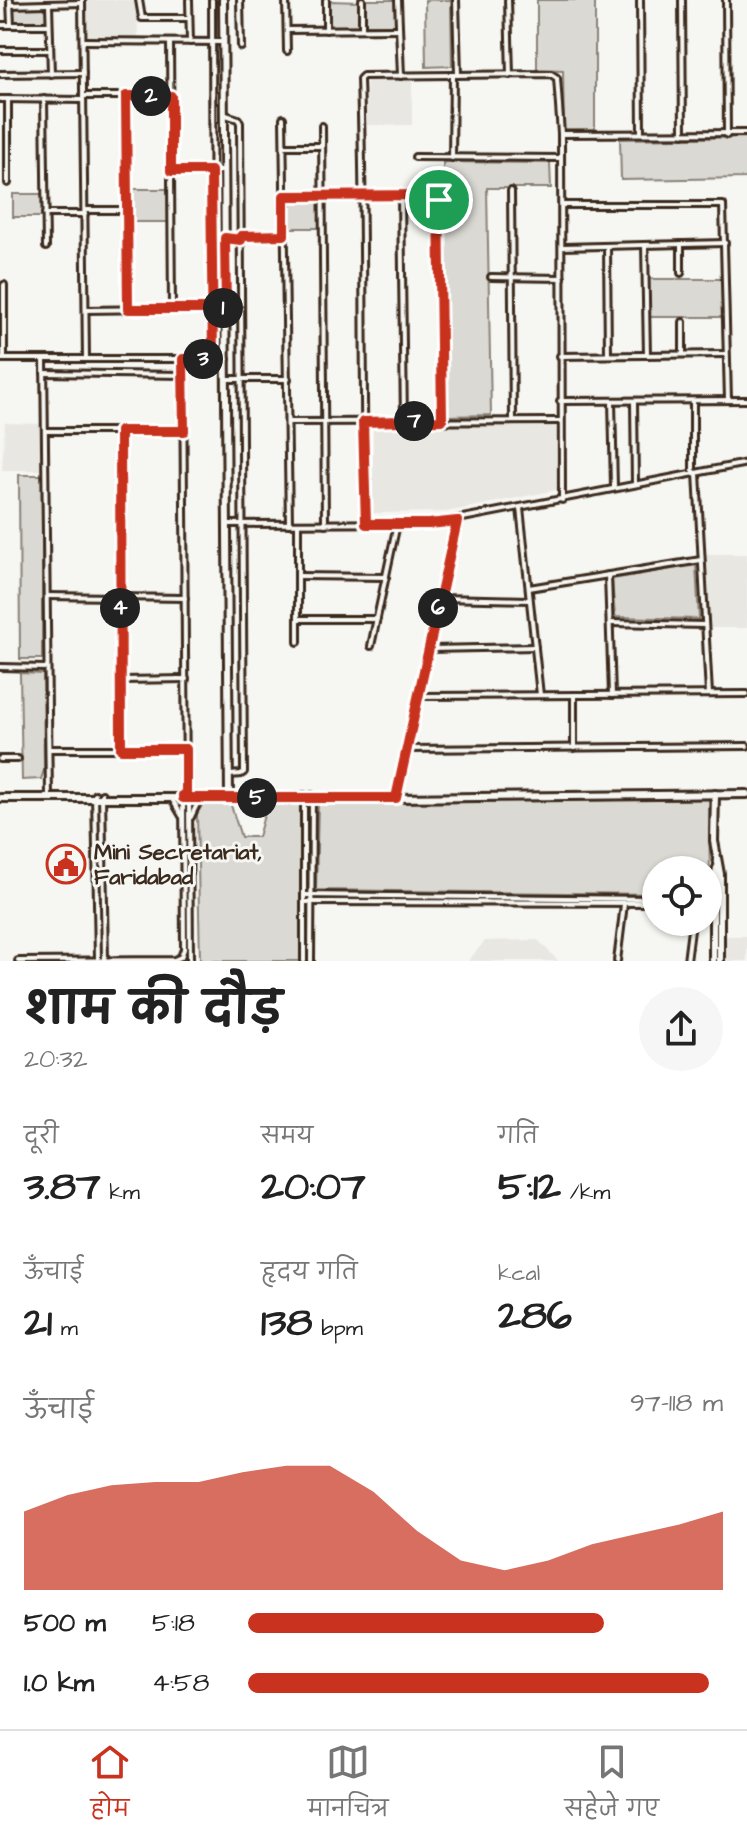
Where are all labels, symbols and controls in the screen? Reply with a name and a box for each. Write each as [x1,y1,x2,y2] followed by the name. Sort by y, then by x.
[131,76,171,116] pin: 2
[145,80,157,111] text: 2
[405,166,473,234] pin
[417,178,461,222] icon: arrive
[203,288,243,328] pin: 1
[222,292,224,323] text: 1
[183,339,223,379] pin: 3
[197,343,209,374] text: 3
[394,401,434,441] pin: 7
[407,405,421,436] text: 7
[100,588,140,628] pin: 4
[418,588,458,628] pin: 6
[113,592,127,623] text: 4
[431,592,445,623] text: 6
[237,778,277,818] pin: 5
[249,782,265,813] text: 5
[94,837,262,893] place label: Mini Secretariat, Faridabad
[45,843,87,885] public building icon: Mini Secretariat, Faridabad
[642,856,722,936] map controls
[642,856,722,936] button: locate
[24,980,282,1041] text: शाम की दौड़
[639,987,723,1071] button: share
[24,1041,88,1077] text: 20:32
[24,1121,59,1152] text: दूरी
[261,1121,313,1152] text: समय
[498,1121,538,1152] text: गति
[24,1160,101,1215] text: 3.87
[261,1160,366,1215] text: 20:07
[498,1160,561,1215] text: 5:12
[101,1177,140,1208] text: km
[561,1177,610,1208] text: /km
[24,1257,83,1288] text: ऊँचाई
[261,1257,358,1288] text: हृदय गति
[498,1258,540,1289] text: kcal
[498,1289,572,1344] text: 286
[24,1296,52,1351] text: 21
[261,1296,312,1351] text: 138
[52,1313,78,1344] text: m
[312,1313,363,1344] text: bpm
[630,1385,723,1421] text: 97–118 m
[24,1392,94,1428] text: ऊँचाई
[24,1605,106,1641] text: 500 m
[152,1605,195,1641] text: 5:18
[24,1665,94,1701] text: 1.0 km
[152,1665,209,1701] text: 4:58
[88,1740,132,1833] tab: होम
[308,1740,389,1833] tab: मानचित्र
[564,1740,659,1833] tab: सहेजे गए

